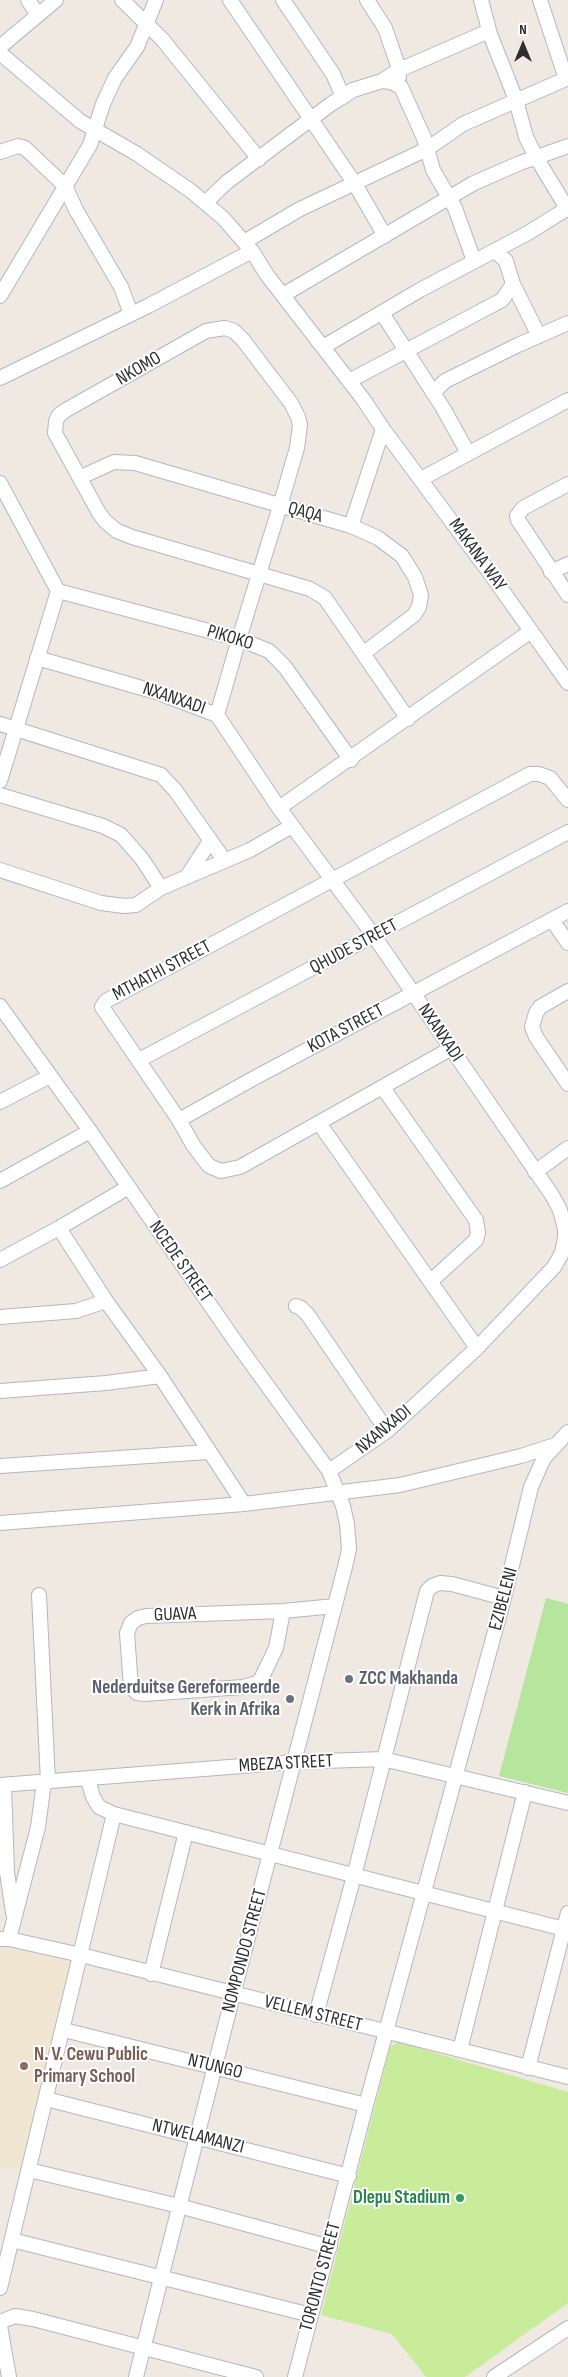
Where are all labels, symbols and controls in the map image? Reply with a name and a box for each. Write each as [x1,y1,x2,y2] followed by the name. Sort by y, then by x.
[498,20,548,70] north arrow
[519,21,527,38] text: N
[112,347,166,391] street label: NKOMO
[285,498,325,528] street label: QAQA
[443,514,511,596] street label: MAKANA WAY
[204,620,256,656] street label: PIKOKO
[139,678,209,720] street label: NXANXADI
[306,914,402,980] street label: QHUDE STREET
[109,936,215,1006] street label: MTHATHI STREET
[304,999,388,1059] street label: KOTA STREET
[412,1000,468,1066] street label: NXANXADI
[143,1217,217,1307] street label: NCEDE STREET
[352,1401,416,1459] street label: NXANXADI
[485,1565,523,1633] street label: EZIBELENI
[153,1603,197,1627] street label: GUAVA
[359,1668,458,1690] place label: ZCC Makhanda
[343,1673,355,1685] marker: ZCC Makhanda
[92,1677,280,1721] place label: Nederduitse Gereformeerde Kerk in Afrika
[284,1693,296,1705] marker: Nederduitse Gereformeerde Kerk in Afrika
[238,1750,334,1778] street label: MBEZA STREET
[218,1887,272,2015] street label: NOMPONDO STREET
[262,1991,364,2037] street label: VELLEM STREET
[34,2044,148,2088] place label: N. V. Cewu Public Primary School
[185,2049,245,2085] street label: NTUNGO
[18,2060,30,2072] marker: N. V. Cewu Public Primary School
[150,2115,246,2159] street label: NTWELAMANZI
[353,2187,450,2209] place label: Dlepu Stadium
[454,2192,466,2204] marker: Dlepu Stadium
[295,2220,347,2334] street label: TORONTO STREET

